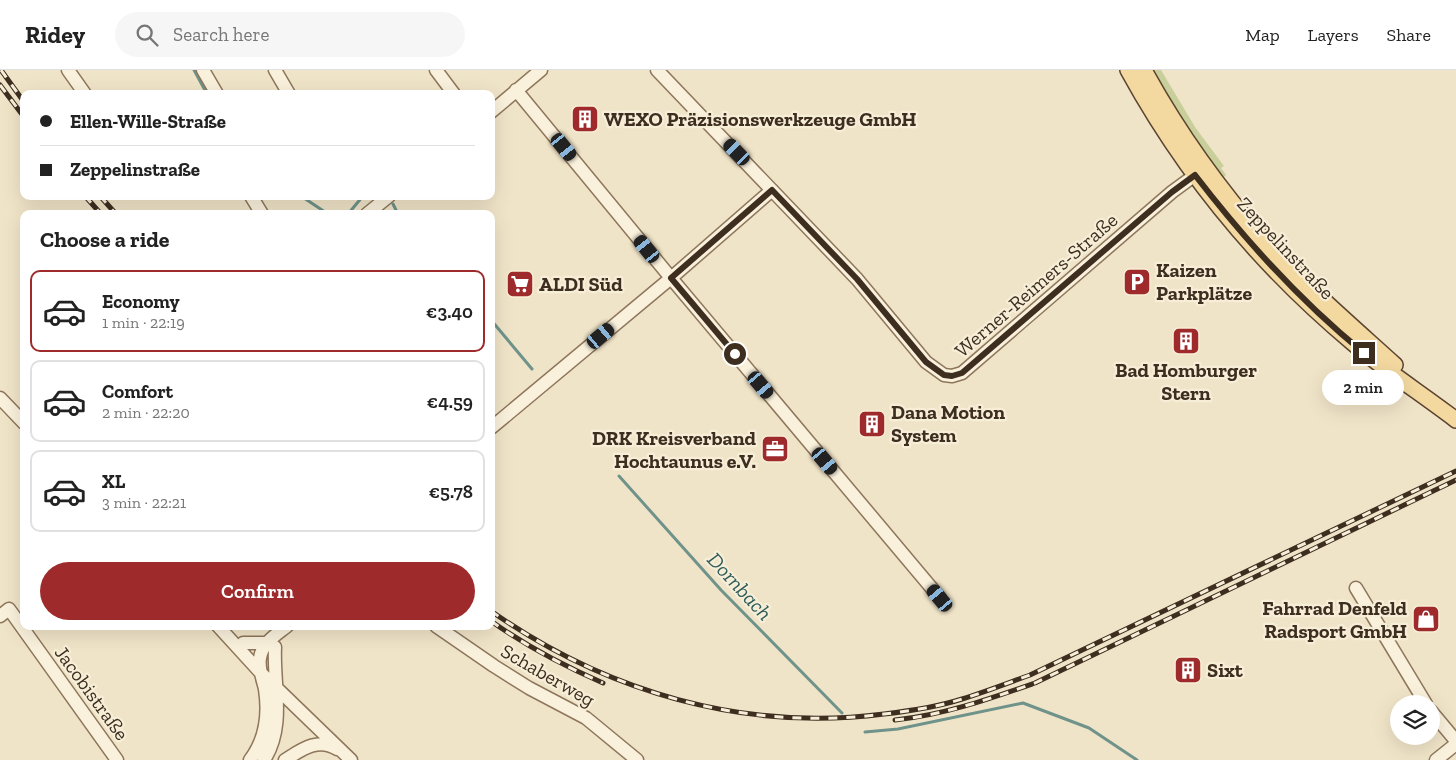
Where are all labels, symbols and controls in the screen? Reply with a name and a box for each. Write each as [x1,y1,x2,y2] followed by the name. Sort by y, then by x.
[115,12,465,57] search box
[25,20,85,49] text: Ridey
[133,21,161,49] icon: search
[173,23,269,46] text: Search here
[1245,24,1280,46] text: Map
[1308,24,1359,46] text: Layers
[1387,24,1431,46] text: Share
[570,104,600,134] building icon: WEXO Präzisionswerkzeuge GmbH
[604,107,916,131] place label: WEXO Präzisionswerkzeuge GmbH
[70,110,226,133] text: Ellen-Wille-Straße
[548,131,579,163] car
[721,136,752,168] car
[70,158,200,181] text: Zeppelinstraße
[1232,192,1340,304] street label: Zeppelinstraße
[950,208,1122,362] street label: Werner-Reimers-Straße
[40,226,170,253] text: Choose a ride
[631,233,662,265] car
[1156,258,1252,305] place label: Kaizen Parkplätze
[1122,267,1152,297] parking icon: Kaizen Parkplätze
[505,269,535,299] supermarket icon: ALDI Süd
[539,272,623,296] place label: ALDI Süd
[42,289,87,334] icon: car
[102,290,180,313] text: Economy
[426,300,473,323] text: €3.40
[102,313,185,332] text: 1 min · 22:19
[584,321,617,351] car
[1171,326,1201,356] building icon: Bad Homburger Stern
[1353,342,1375,364] route end
[724,343,746,365] route start
[1115,358,1257,405] place label: Bad Homburger Stern
[745,369,776,401] car
[1323,370,1405,406] callout: 2 min
[1343,378,1383,397] text: 2 min
[42,379,87,424] icon: car
[102,380,173,403] text: Comfort
[427,390,473,413] text: €4.59
[891,400,1005,447] place label: Dana Motion System
[102,403,190,422] text: 2 min · 22:20
[857,409,887,439] building icon: Dana Motion System
[592,426,757,473] place label: DRK Kreisverband Hochtaunus e.V.
[760,434,790,464] office icon: DRK Kreisverband Hochtaunus e.V.
[809,445,840,477] car
[42,469,87,514] icon: car
[102,470,125,493] text: XL
[429,480,473,503] text: €5.78
[102,493,186,512] text: 3 min · 22:21
[702,547,778,625] water label: Dornbach
[40,562,475,620] button: Confirm
[924,582,955,614] car
[1262,596,1408,643] place label: Fahrrad Denfeld Radsport GmbH
[1411,604,1441,634] shop icon: Fahrrad Denfeld Radsport GmbH
[497,638,599,712] street label: Schaberweg
[50,641,134,745] street label: Jacobistraße
[1173,655,1203,685] building icon: Sixt
[1207,658,1244,682] place label: Sixt
[1390,695,1440,745] map controls
[1390,695,1440,745] button: layers

